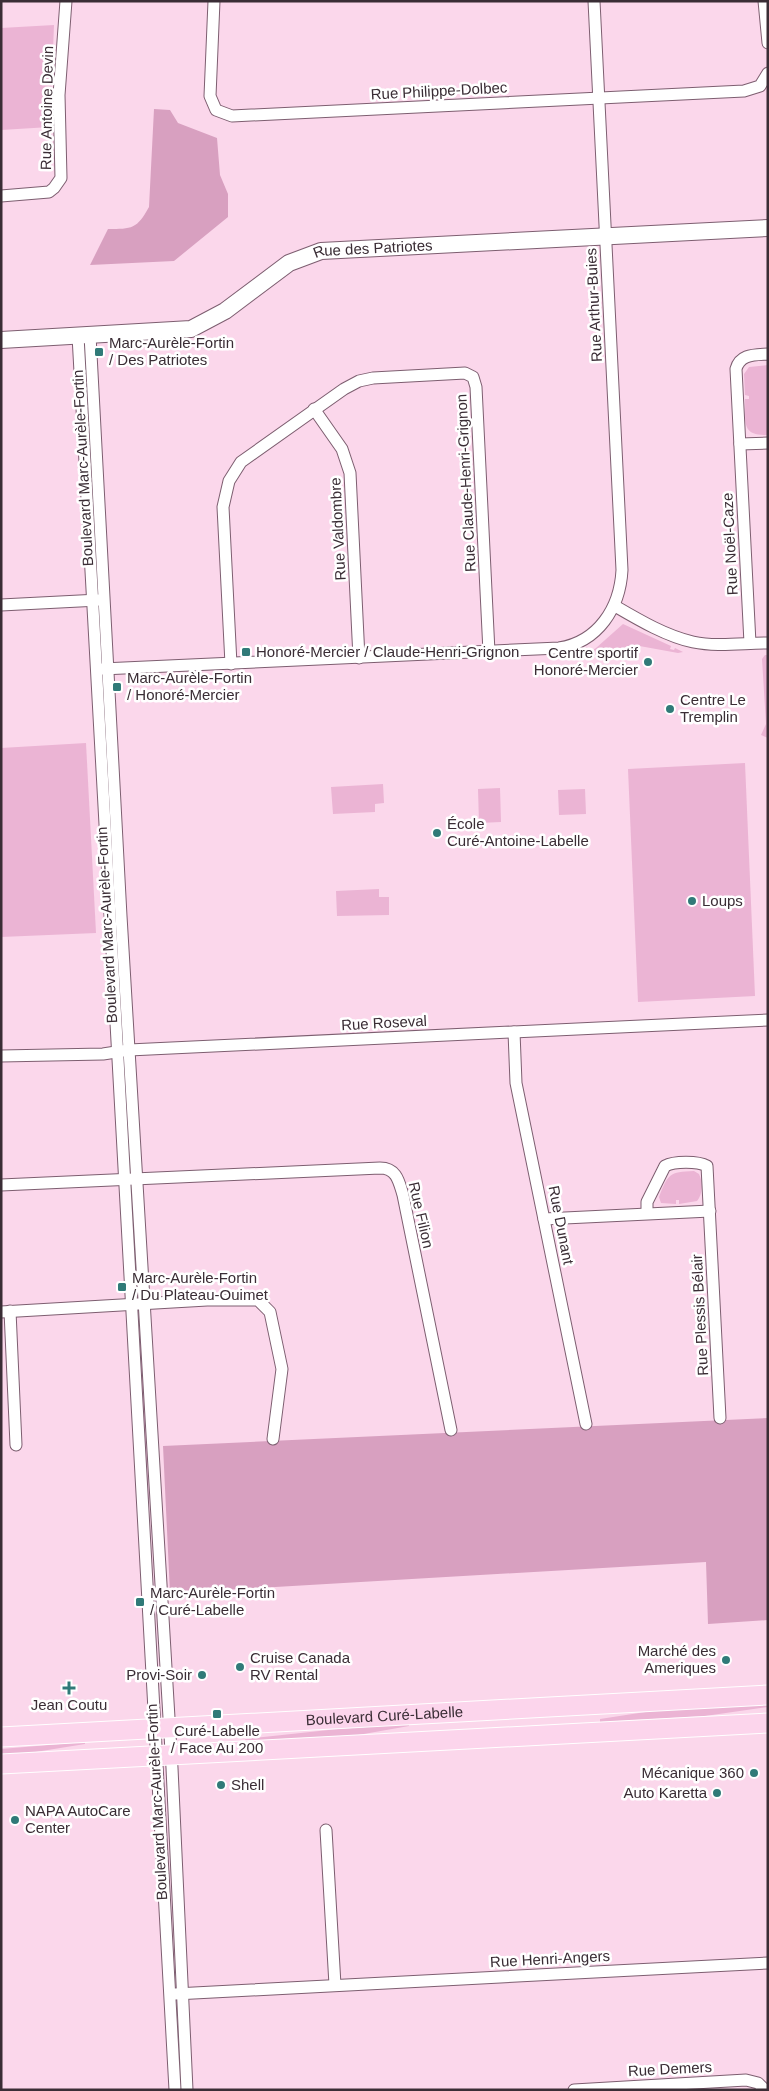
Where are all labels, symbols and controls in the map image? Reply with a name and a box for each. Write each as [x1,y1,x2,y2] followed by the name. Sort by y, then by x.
[37,46,56,170] street label: Rue Antoine Devin
[370,78,508,103] street label: Rue Philippe-Dolbec
[311,236,433,261] street label: Rue des Patriotes
[582,248,605,363] street label: Rue Arthur-Buies
[109,334,234,368] place label: Marc-Aurèle-Fortin / Des Patriotes
[93,346,105,358] marker: Marc-Aurèle-Fortin / Des Patriotes
[69,369,96,567] street label: Boulevard Marc-Aurèle-Fortin
[452,393,479,573] street label: Rue Claude-Henri-Grignon
[326,477,349,581] street label: Rue Valdombre
[718,492,741,596] street label: Rue Noël-Caze
[256,643,519,660] place label: Honoré-Mercier / Claude-Henri-Grignon
[534,644,639,678] place label: Centre sportif Honoré-Mercier
[240,646,252,658] marker: Honoré-Mercier / Claude-Henri-Grignon
[642,656,654,668] marker: Centre sportif Honoré-Mercier
[127,669,252,703] place label: Marc-Aurèle-Fortin / Honoré-Mercier
[111,681,123,693] marker: Marc-Aurèle-Fortin / Honoré-Mercier
[680,691,746,725] place label: Centre Le Tremplin
[664,703,676,715] marker: Centre Le Tremplin
[447,815,589,849] place label: École Curé-Antoine-Labelle
[93,826,120,1024] street label: Boulevard Marc-Aurèle-Fortin
[431,827,443,839] marker: École Curé-Antoine-Labelle
[702,892,743,909] place label: Loups
[686,895,698,907] marker: Loups
[341,1012,427,1033] street label: Rue Roseval
[406,1180,437,1250] street label: Rue Filion
[546,1184,578,1267] street label: Rue Dunant
[688,1254,711,1376] street label: Rue Plessis Bélair
[132,1269,269,1303] place label: Marc-Aurèle-Fortin / Du Plateau-Ouimet
[116,1281,128,1293] marker: Marc-Aurèle-Fortin / Du Plateau-Ouimet
[150,1584,275,1618] place label: Marc-Aurèle-Fortin / Curé-Labelle
[134,1596,146,1608] marker: Marc-Aurèle-Fortin / Curé-Labelle
[638,1642,716,1676] place label: Marché des Ameriques
[250,1649,351,1683] place label: Cruise Canada RV Rental
[720,1654,732,1666] marker: Marché des Ameriques
[234,1661,246,1673] marker: Cruise Canada RV Rental
[126,1666,192,1683] place label: Provi-Soir
[196,1669,208,1681] marker: Provi-Soir
[63,1682,75,1694] marker: Jean Coutu
[31,1696,107,1713] place label: Jean Coutu
[143,1703,170,1901] street label: Boulevard Marc-Aurèle-Fortin
[305,1703,464,1728] street label: Boulevard Curé-Labelle
[211,1708,223,1720] marker: Curé-Labelle / Face Au 200
[171,1722,263,1756] place label: Curé-Labelle / Face Au 200
[641,1764,744,1781] place label: Mécanique 360
[748,1767,760,1779] marker: Mécanique 360
[231,1776,264,1793] place label: Shell
[215,1779,227,1791] marker: Shell
[624,1784,708,1801] place label: Auto Karetta
[711,1787,723,1799] marker: Auto Karetta
[25,1802,131,1836] place label: NAPA AutoCare Center
[9,1814,21,1826] marker: NAPA AutoCare Center
[490,1947,610,1970] street label: Rue Henri-Angers
[627,2058,712,2079] street label: Rue Demers

